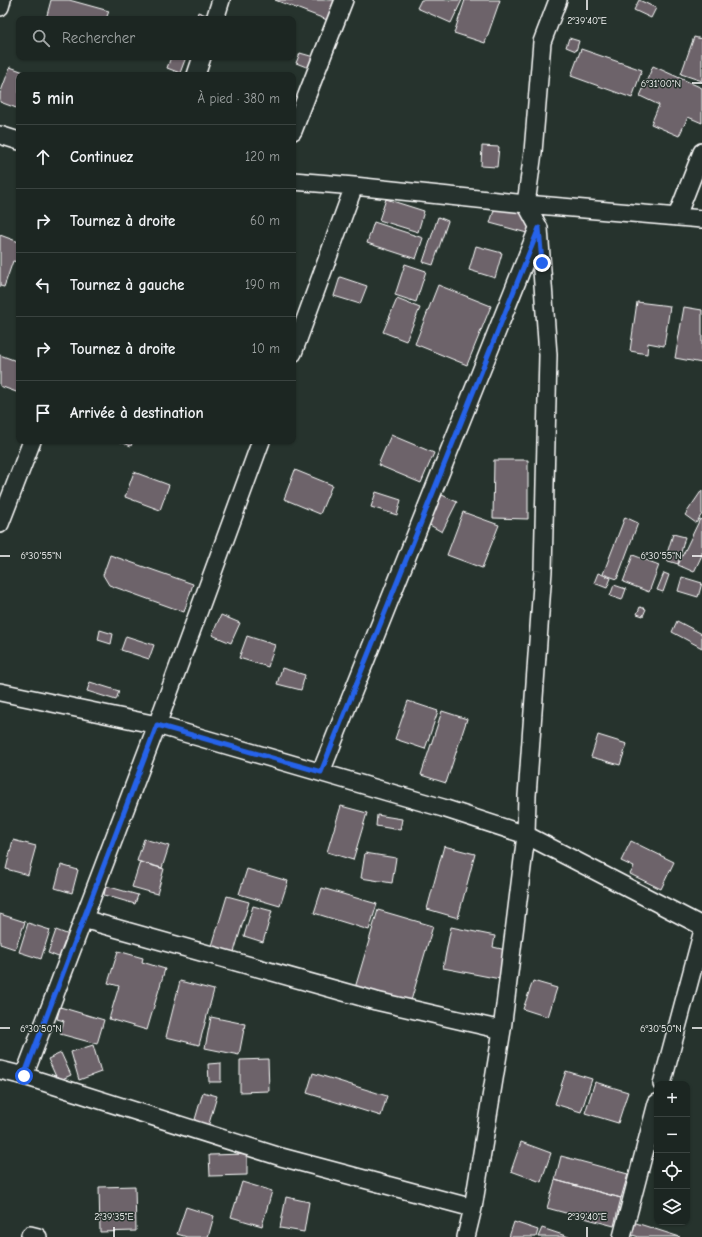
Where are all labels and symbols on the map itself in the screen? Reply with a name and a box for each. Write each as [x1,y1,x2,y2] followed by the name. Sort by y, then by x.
[567,15,607,27] text: 2°39'40"E
[641,78,681,90] text: 6°31'00"N
[533,254,551,272] route end
[20,550,62,562] text: 6°30'55"N
[640,550,682,562] text: 6°30'55"N
[20,1023,62,1035] text: 6°30'50"N
[640,1023,682,1035] text: 6°30'50"N
[15,1067,33,1085] route start
[94,1211,134,1223] text: 2°39'35"E
[567,1211,607,1223] text: 2°39'40"E

